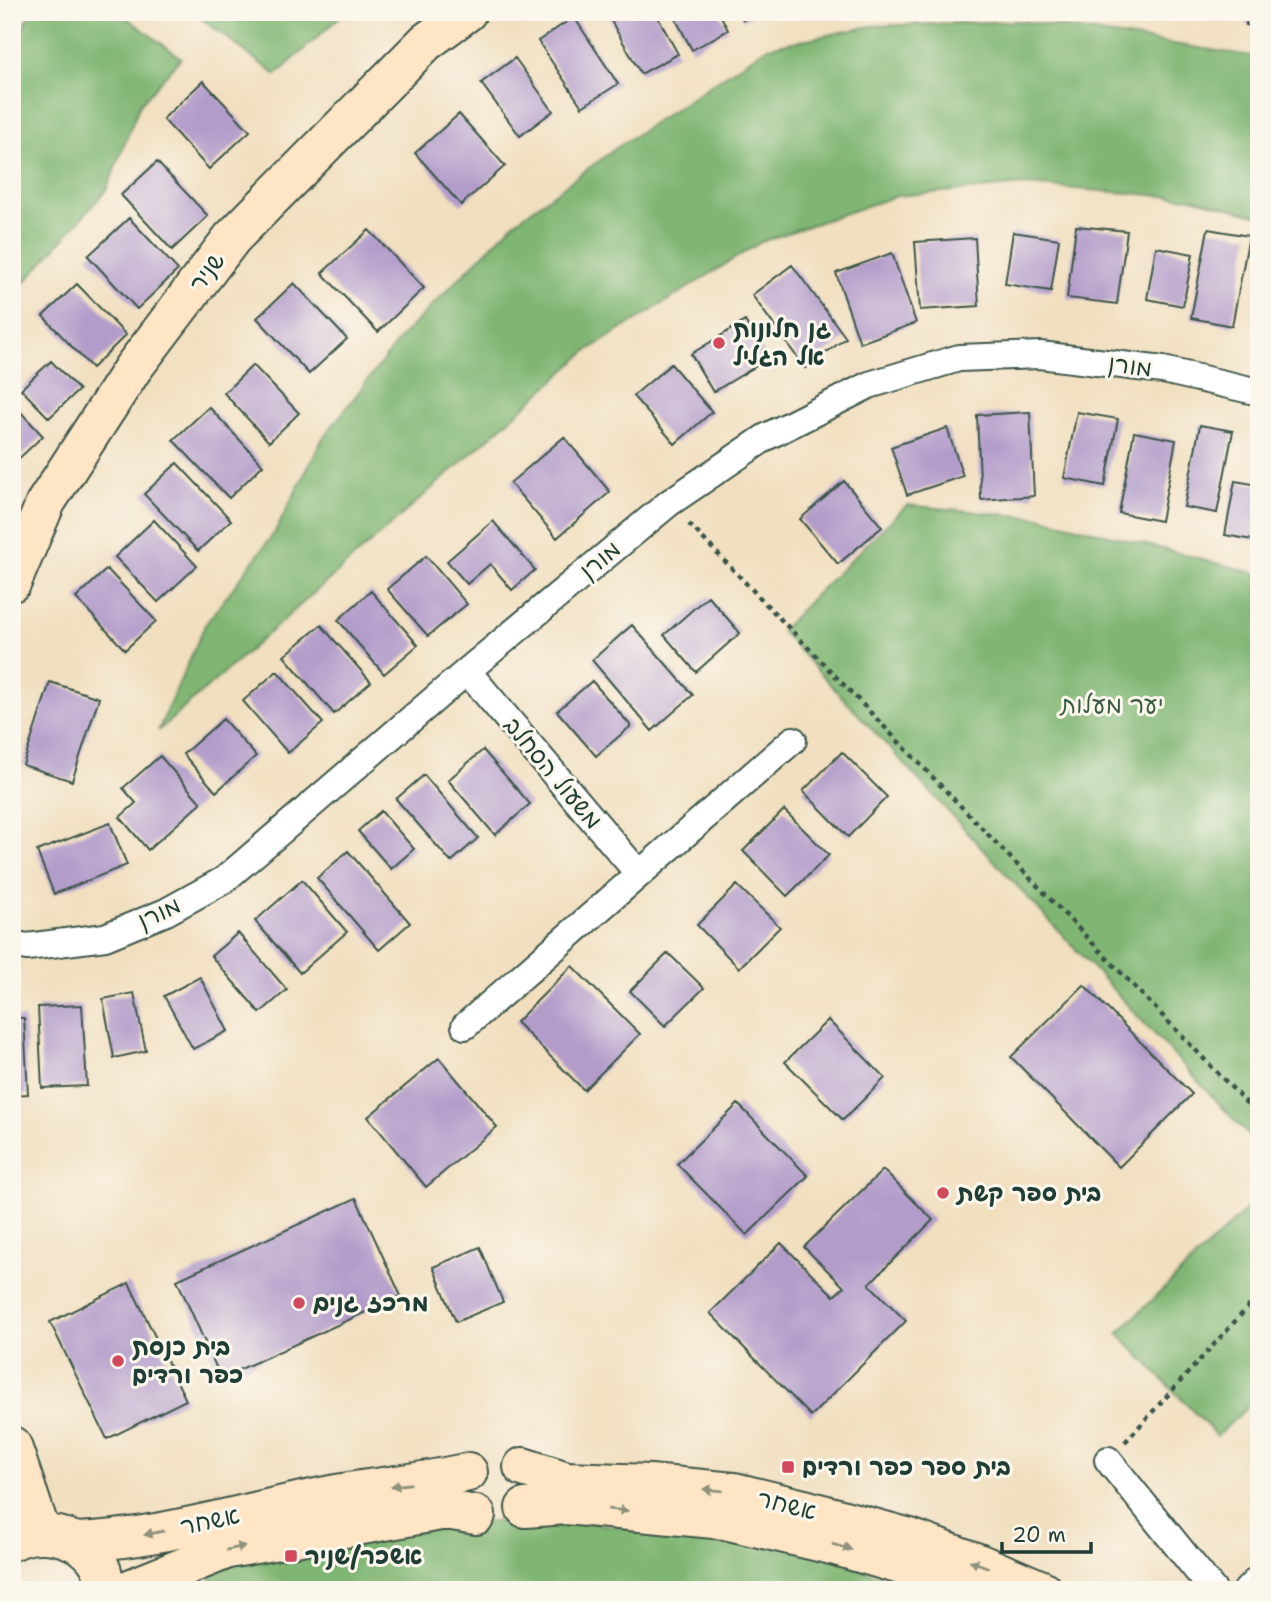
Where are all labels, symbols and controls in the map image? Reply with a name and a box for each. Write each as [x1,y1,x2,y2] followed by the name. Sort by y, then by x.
[182,246,232,298] street label: שניר
[733,313,832,373] place label: גן חלונות אל הגליל
[711,335,727,351] marker: גן חלונות אל הגליל
[1106,347,1154,385] street label: מורן
[573,534,627,586] street label: מורן
[1058,689,1164,721] park label: יער מעלות
[497,710,609,836] street label: משעול הסחלב
[132,889,186,937] street label: מורן
[955,1177,1101,1209] place label: בית ספר קשת
[935,1185,951,1201] marker: בית ספר קשת
[313,1287,429,1319] place label: מרכז גנים
[291,1295,307,1311] marker: מרכז גנים
[132,1331,243,1391] place label: בית כנסת כפר ורדים
[110,1353,126,1369] marker: בית כנסת כפר ורדים
[802,1451,1011,1483] place label: בית ספר כפר ורדים
[780,1459,796,1475] marker: בית ספר כפר ורדים
[390,1480,412,1491] one-way arrow
[754,1482,820,1528] street label: אשחר
[702,1485,724,1496] one-way arrow
[177,1499,243,1543] street label: אשחר
[607,1504,629,1515] one-way arrow
[1002,1511,1091,1555] scale bar
[1012,1521,1066,1549] text: 20 m
[143,1527,165,1538] one-way arrow
[305,1540,422,1572] place label: אשכר/שניר
[225,1543,247,1554] one-way arrow
[831,1543,852,1553] one-way arrow
[283,1548,299,1564] marker: אשכר/שניר
[968,1558,989,1569] one-way arrow

